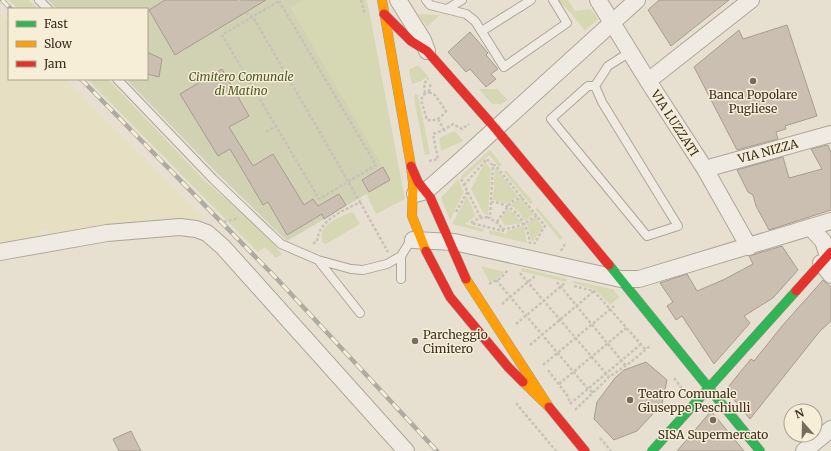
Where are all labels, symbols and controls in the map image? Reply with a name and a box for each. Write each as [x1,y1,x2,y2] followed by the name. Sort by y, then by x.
[8,8,148,80] legend
[44,16,68,31] text: Fast
[44,36,73,51] text: Slow
[43,56,67,71] text: Jam
[188,69,294,98] park label: Cimitero Comunale di Matino
[748,76,758,86] marker: Banca Popolare Pugliese
[647,86,702,159] street label: VIA LUZZATI
[709,87,797,116] place label: Banca Popolare Pugliese
[735,136,800,167] street label: VIA NIZZA
[423,327,488,356] place label: Parcheggio Cimitero
[410,336,420,346] marker: Parcheggio Cimitero
[638,386,750,415] place label: Teatro Comunale Giuseppe Peschiulli
[625,395,635,405] marker: Teatro Comunale Giuseppe Peschiulli
[783,403,823,443] north arrow
[793,405,806,422] text: N
[708,415,718,425] marker: SISA Supermercato
[658,427,768,442] place label: SISA Supermercato

